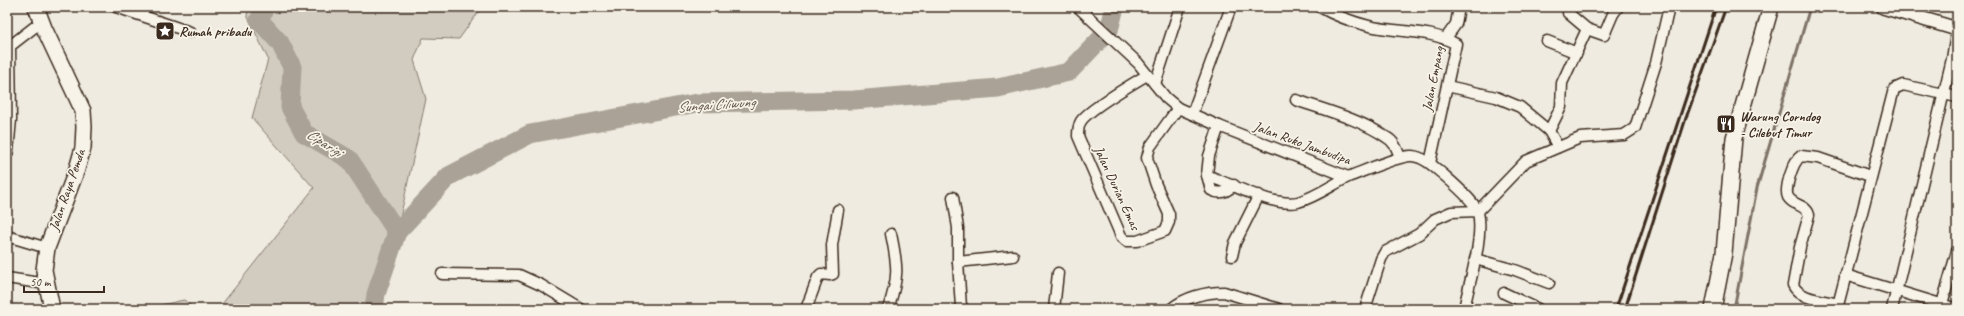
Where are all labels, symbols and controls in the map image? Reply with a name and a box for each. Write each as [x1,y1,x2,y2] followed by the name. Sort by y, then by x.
[154,20,176,42] place icon: Rumah pribadu
[179,23,253,40] place label: Rumah pribadu
[1418,44,1448,114] street label: Jalan Empang
[677,93,758,117] water label: Sungai Ciliwung
[1740,108,1821,141] place label: Warung Corndog - Cilebut Timur
[1715,113,1737,135] restaurant icon: Warung Corndog - Cilebut Timur
[1250,117,1354,169] street label: Jalan Ruko Jambudipa
[303,125,349,164] water label: Ciparigi
[1090,142,1144,234] street label: Jalan Durian Emas
[45,146,89,234] street label: Jalan Raya Pemda
[24,268,104,294] scale bar
[30,274,52,290] text: 50 m

